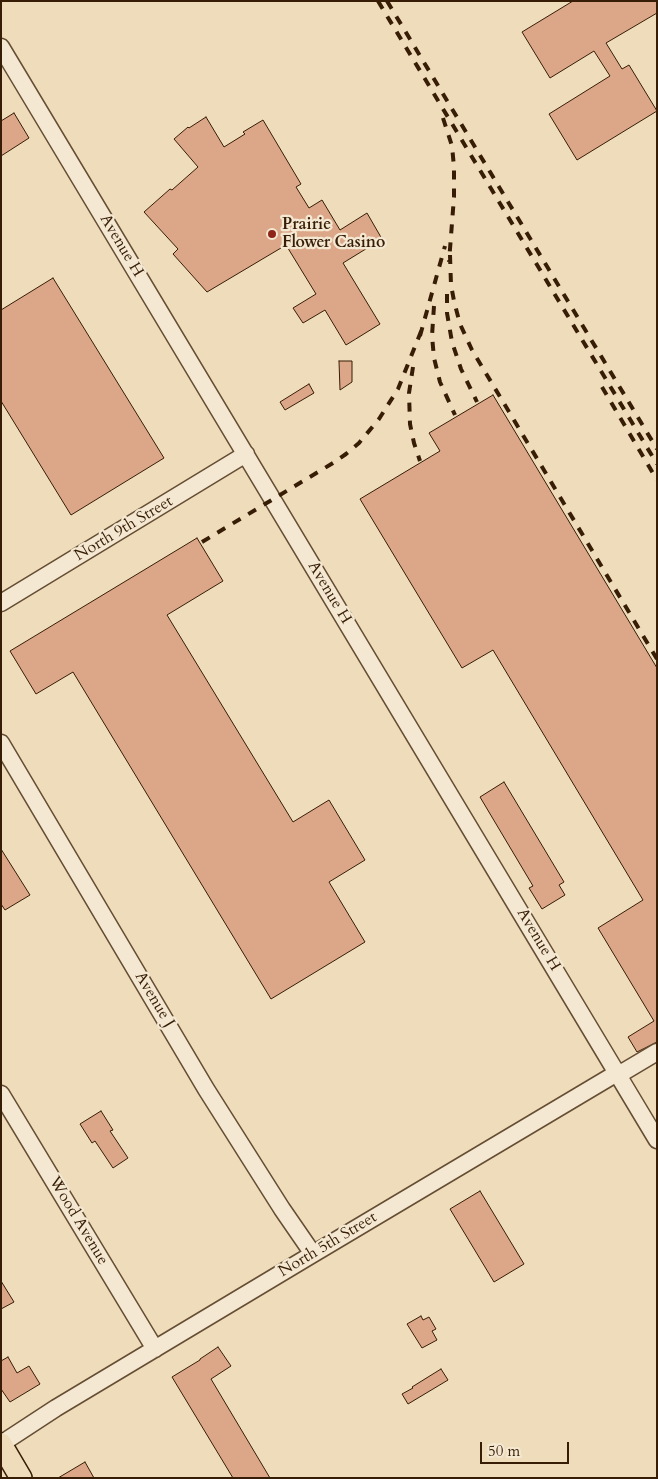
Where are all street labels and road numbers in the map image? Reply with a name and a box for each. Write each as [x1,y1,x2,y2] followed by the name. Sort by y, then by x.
[95,211,147,281] street label: Avenue H
[71,492,177,566] street label: North 9th Street
[303,558,355,628] street label: Avenue H
[512,905,564,975] street label: Avenue H
[130,969,178,1031] street label: Avenue J
[44,1173,112,1269] street label: Wood Avenue
[275,1208,381,1282] street label: North 5th Street

